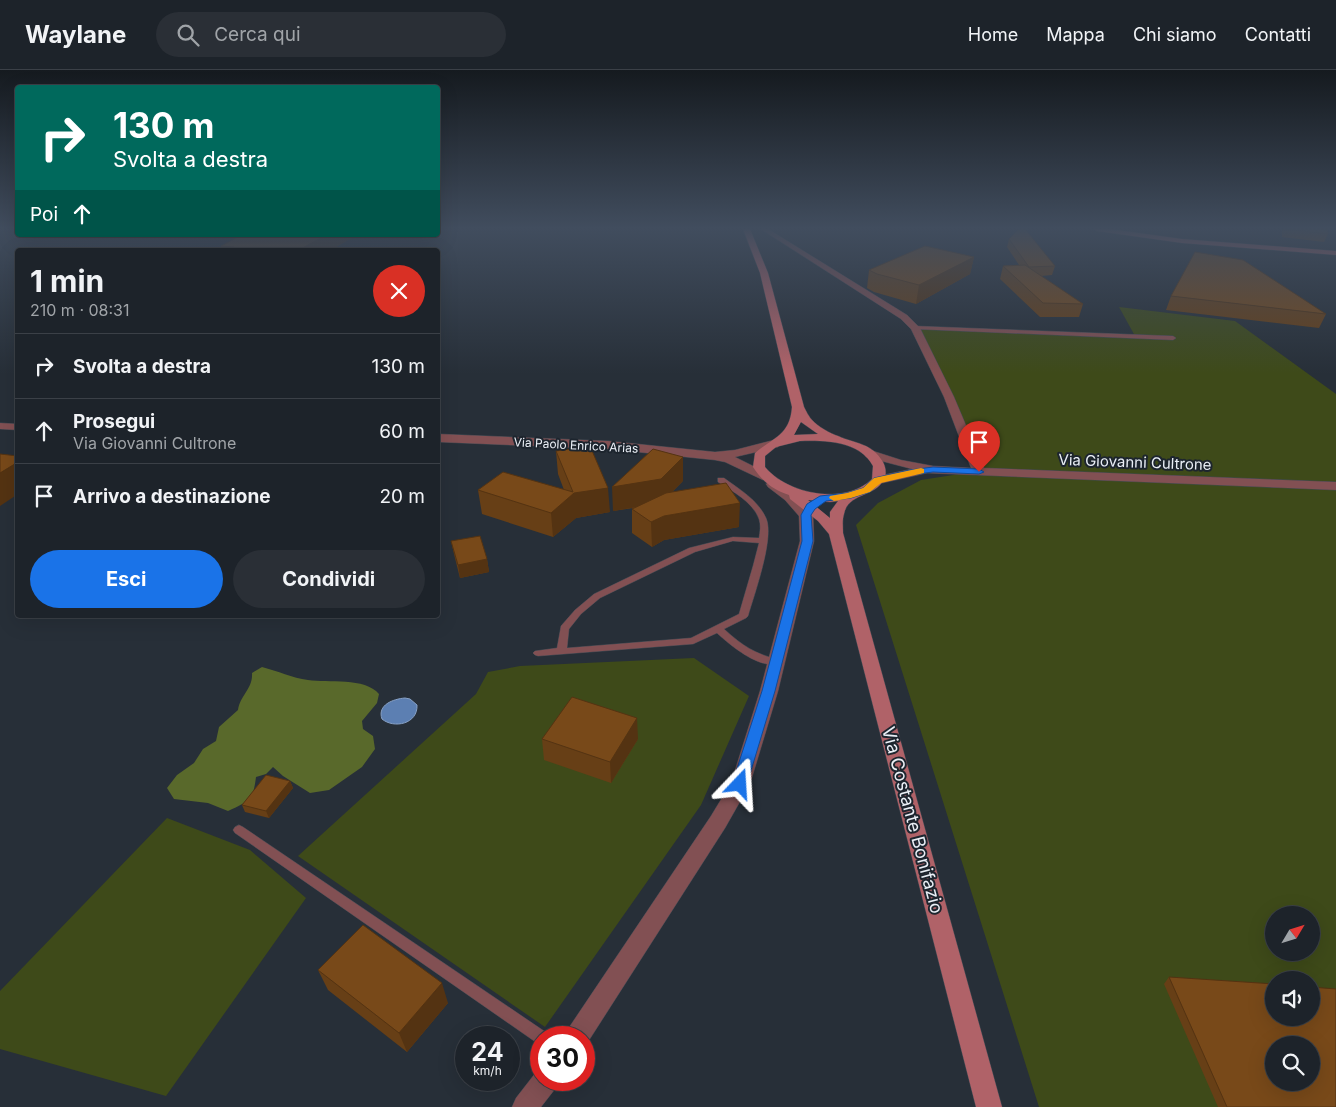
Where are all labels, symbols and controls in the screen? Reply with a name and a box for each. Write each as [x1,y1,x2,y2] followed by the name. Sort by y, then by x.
[156,12,506,57] search box
[25,20,126,49] text: Waylane
[174,21,202,49] icon: search
[214,23,301,46] text: Cerca qui
[968,24,1018,45] text: Home
[1046,24,1105,45] text: Mappa
[1133,24,1217,45] text: Chi siamo
[1245,24,1311,45] text: Contatti
[113,104,215,146] text: 130 m
[30,105,95,170] icon: right
[113,146,268,172] text: Svolta a destra
[68,200,96,228] icon: ahead
[30,203,58,226] text: Poi
[30,263,104,299] text: 1 min
[373,265,425,317] button: close
[30,300,129,320] text: 210 m · 08:31
[30,352,58,380] icon: right
[73,355,211,378] text: Svolta a destra
[372,355,425,378] text: 130 m
[73,410,155,433] text: Prosegui
[30,417,58,445] icon: ahead
[379,420,425,443] text: 60 m
[958,421,1000,472] pin
[965,428,993,456] icon: arrive
[73,433,236,453] text: Via Giovanni Cultrone
[513,434,639,456] street label: Via Paolo Enrico Arias
[1058,450,1212,474] street label: Via Giovanni Cultrone
[30,482,58,510] icon: arrive
[73,485,271,508] text: Arrivo a destinazione
[379,485,425,508] text: 20 m
[30,550,223,608] button: Esci
[233,550,425,608] button: Condividi
[878,724,948,916] street label: Via Costante Bonifazio
[713,757,765,809] position arrow
[1265,906,1320,961] north arrow
[1265,906,1320,1091] map controls
[1265,971,1320,1026] button: sound
[530,1026,595,1091] speed limit sign: 30
[1265,1036,1320,1091] button: search
[471,1037,504,1067] text: 24
[473,1063,502,1078] text: km/h

